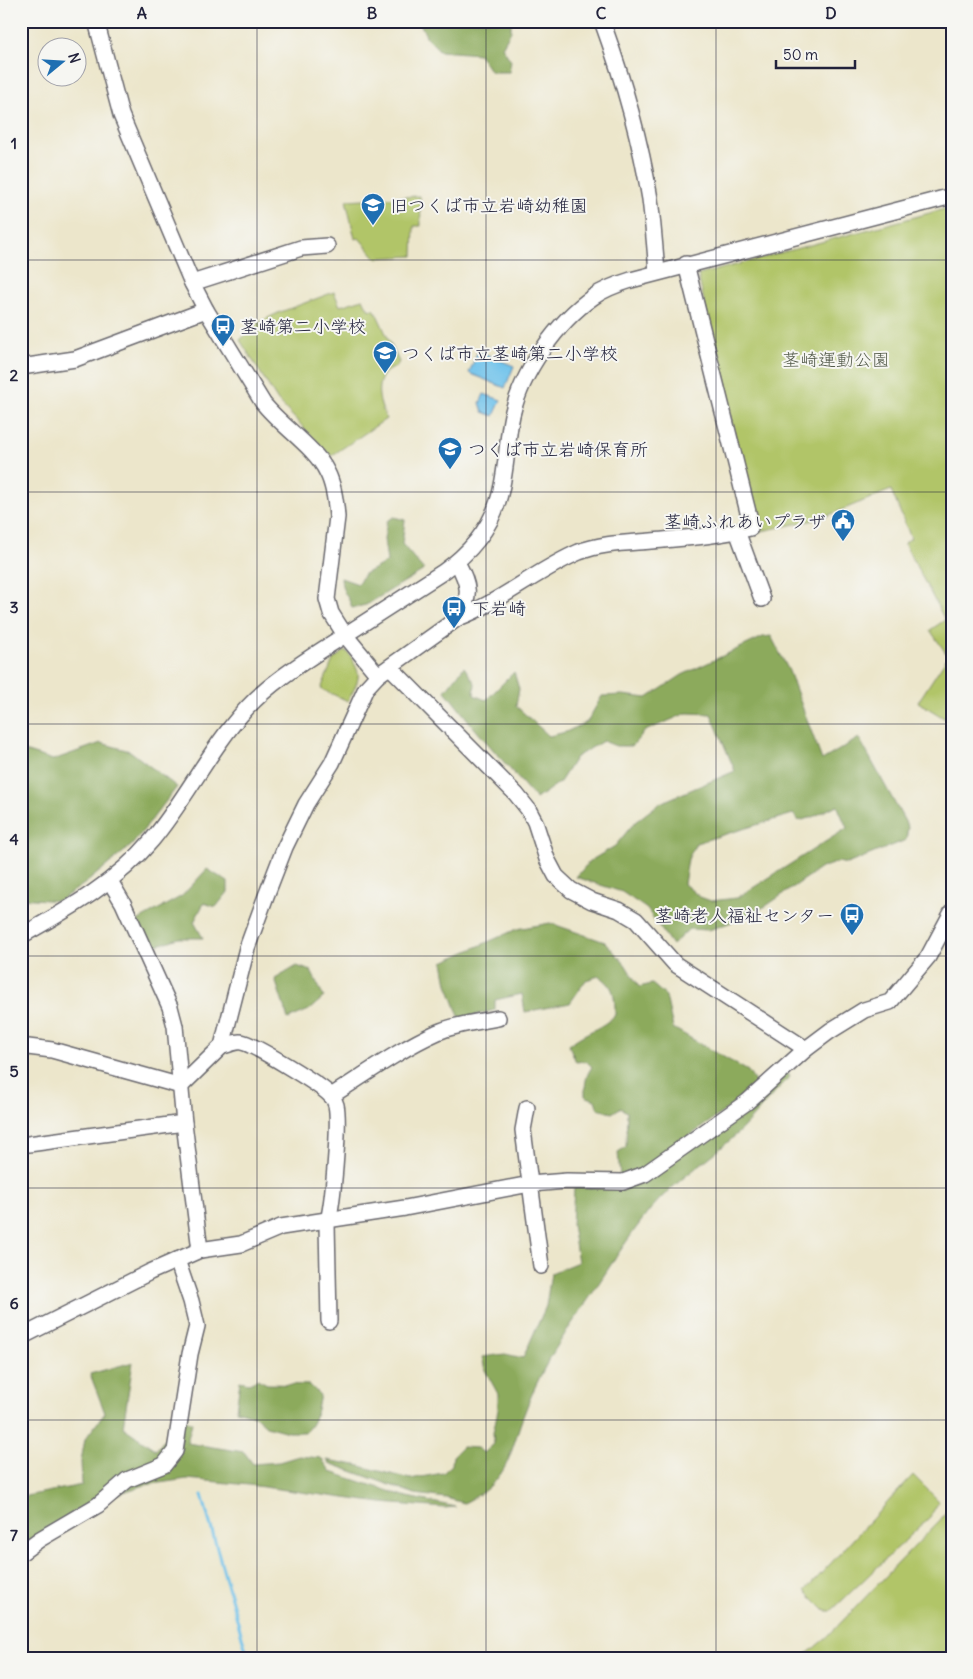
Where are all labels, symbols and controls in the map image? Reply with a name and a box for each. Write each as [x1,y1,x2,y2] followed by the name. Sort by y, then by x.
[137,3,147,23] text: A
[367,3,378,23] text: B
[596,3,607,23] text: C
[825,3,837,23] text: D
[38,38,88,88] north arrow
[776,38,854,70] scale bar
[783,45,818,64] text: 50 m
[64,51,84,65] text: N
[11,133,17,153] text: 1
[360,192,386,226] school or university icon: 旧つくば市立岩崎幼稚園
[390,194,588,217] place label: 旧つくば市立岩崎幼稚園
[210,313,236,347] bus stop icon: 茎崎第二小学校
[240,315,366,338] place label: 茎崎第二小学校
[372,340,398,374] school or university icon: つくば市立茎崎第二小学校
[402,342,618,365] place label: つくば市立茎崎第二小学校
[782,348,890,371] park label: 茎崎運動公園
[10,365,19,385] text: 2
[437,436,463,470] school or university icon: つくば市立岩崎保育所
[468,438,648,461] place label: つくば市立岩崎保育所
[830,508,856,542] public building icon: 茎崎ふれあいプラザ
[664,510,826,533] place label: 茎崎ふれあいプラザ
[441,595,467,629] bus stop icon: 下岩崎
[9,597,19,617] text: 3
[472,597,526,620] place label: 下岩崎
[9,829,19,849] text: 4
[839,902,865,936] bus stop icon: 茎崎老人福祉センター
[655,904,834,927] place label: 茎崎老人福祉センター
[9,1061,19,1081] text: 5
[9,1293,19,1313] text: 6
[10,1525,18,1545] text: 7

